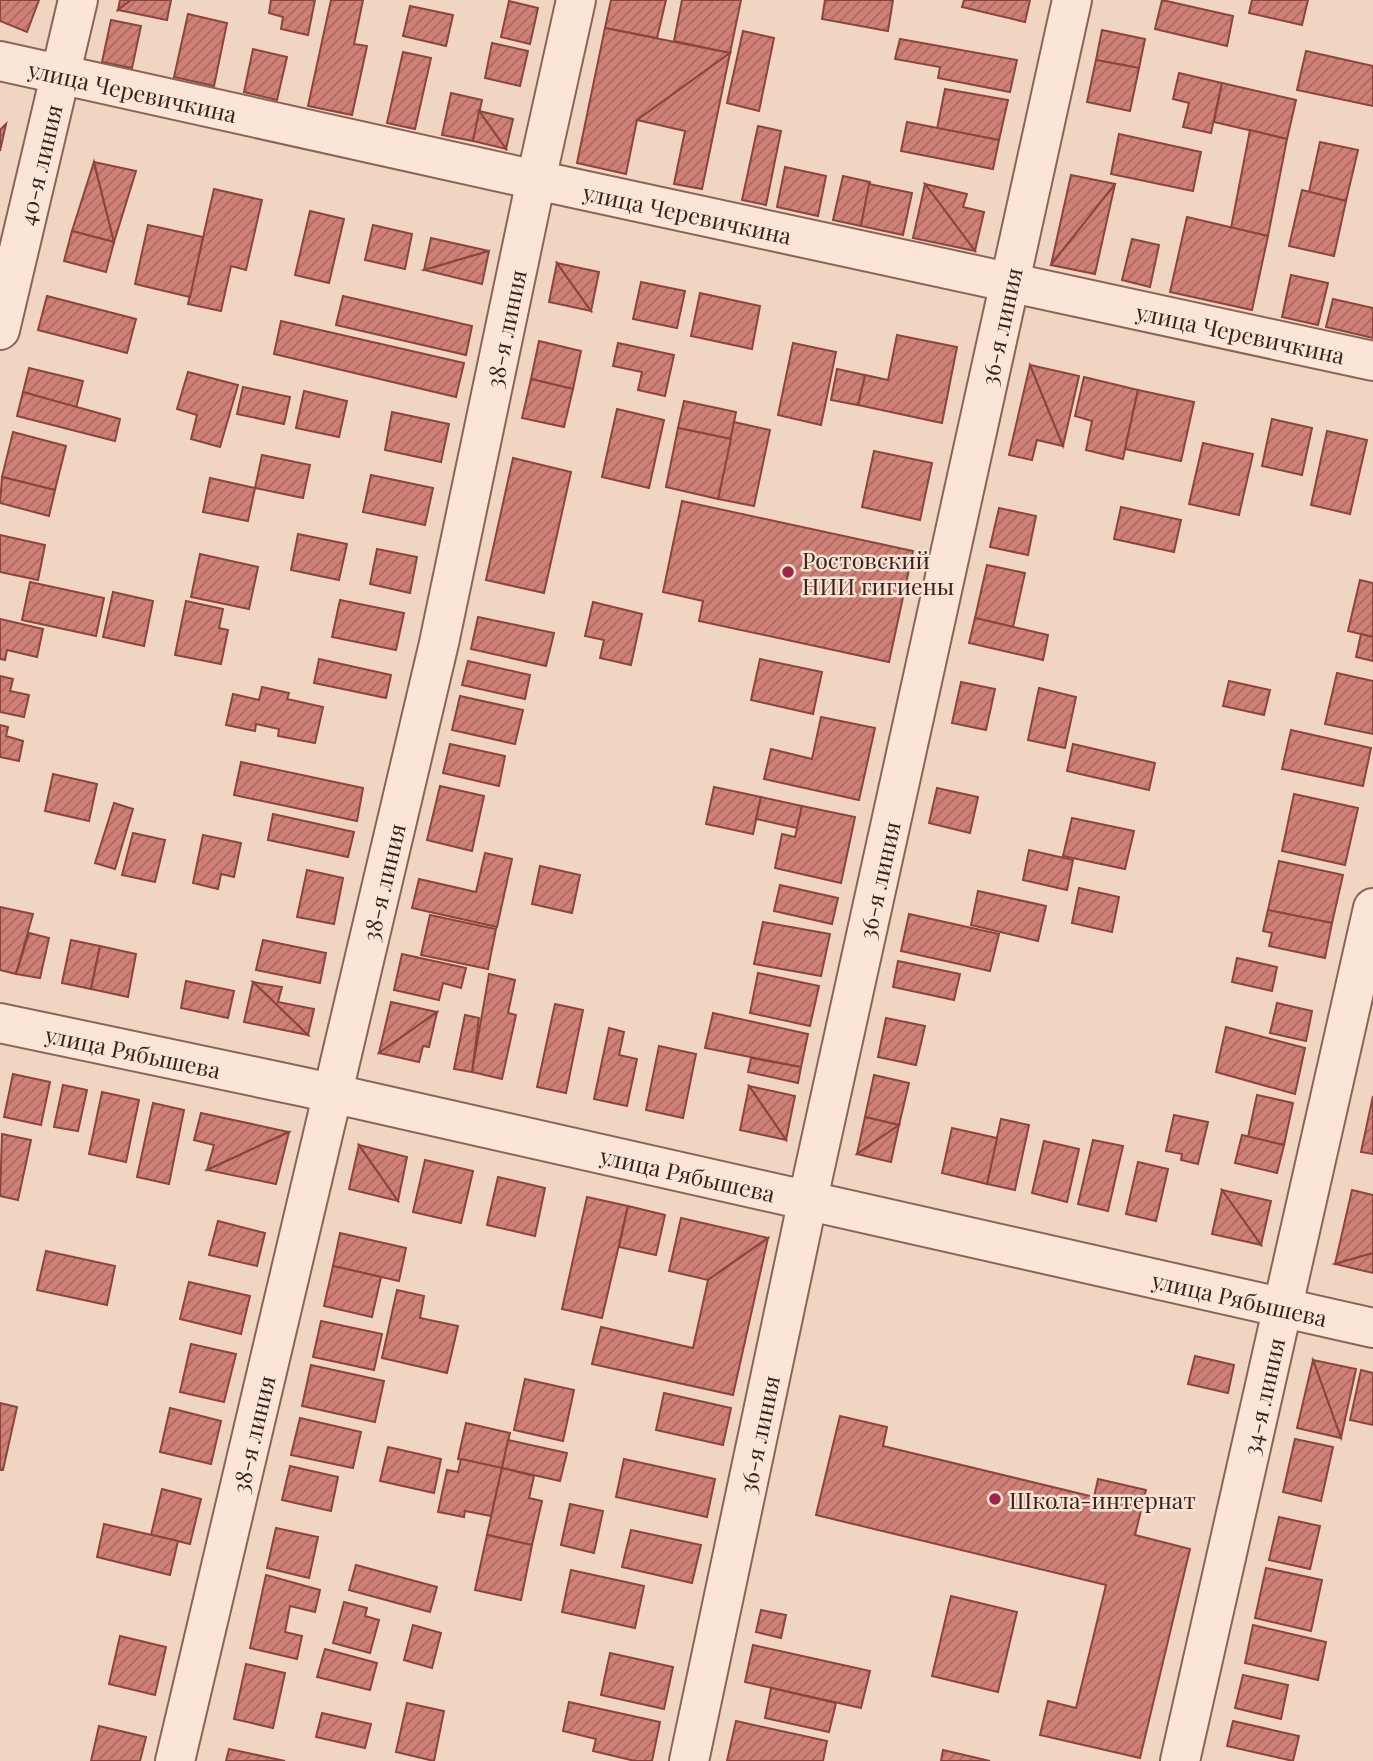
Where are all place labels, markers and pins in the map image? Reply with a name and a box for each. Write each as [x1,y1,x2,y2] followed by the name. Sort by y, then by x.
[802,544,954,601] place label: Ростовский НИИ гигиены
[780,564,796,580] marker: Ростовский НИИ гигиены
[1009,1484,1196,1515] place label: Школа-интернат
[987,1491,1003,1507] marker: Школа-интернат

